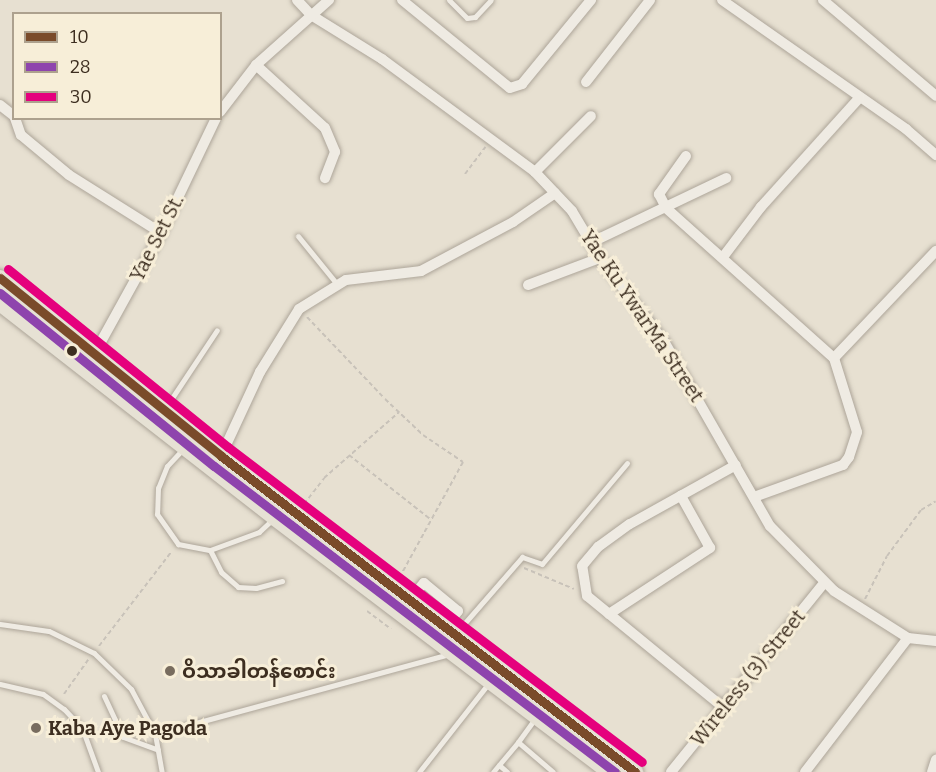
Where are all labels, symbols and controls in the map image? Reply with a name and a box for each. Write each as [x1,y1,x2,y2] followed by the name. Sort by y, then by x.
[12,12,222,120] legend
[70,26,89,48] text: 10
[70,56,91,78] text: 28
[70,86,92,108] text: 30
[125,191,189,285] street label: Yae Set St.
[575,225,709,407] street label: Yae Ku YwarMa Street
[66,345,78,357] unlabelled marker
[686,605,810,751] street label: Wireless (3) Street
[182,659,336,683] place label: ဝိသာခါတန်စောင်း
[163,664,177,678] marker: ဝိသာခါတန်စောင်း
[48,716,207,740] place label: Kaba Aye Pagoda
[29,721,43,735] marker: Kaba Aye Pagoda

